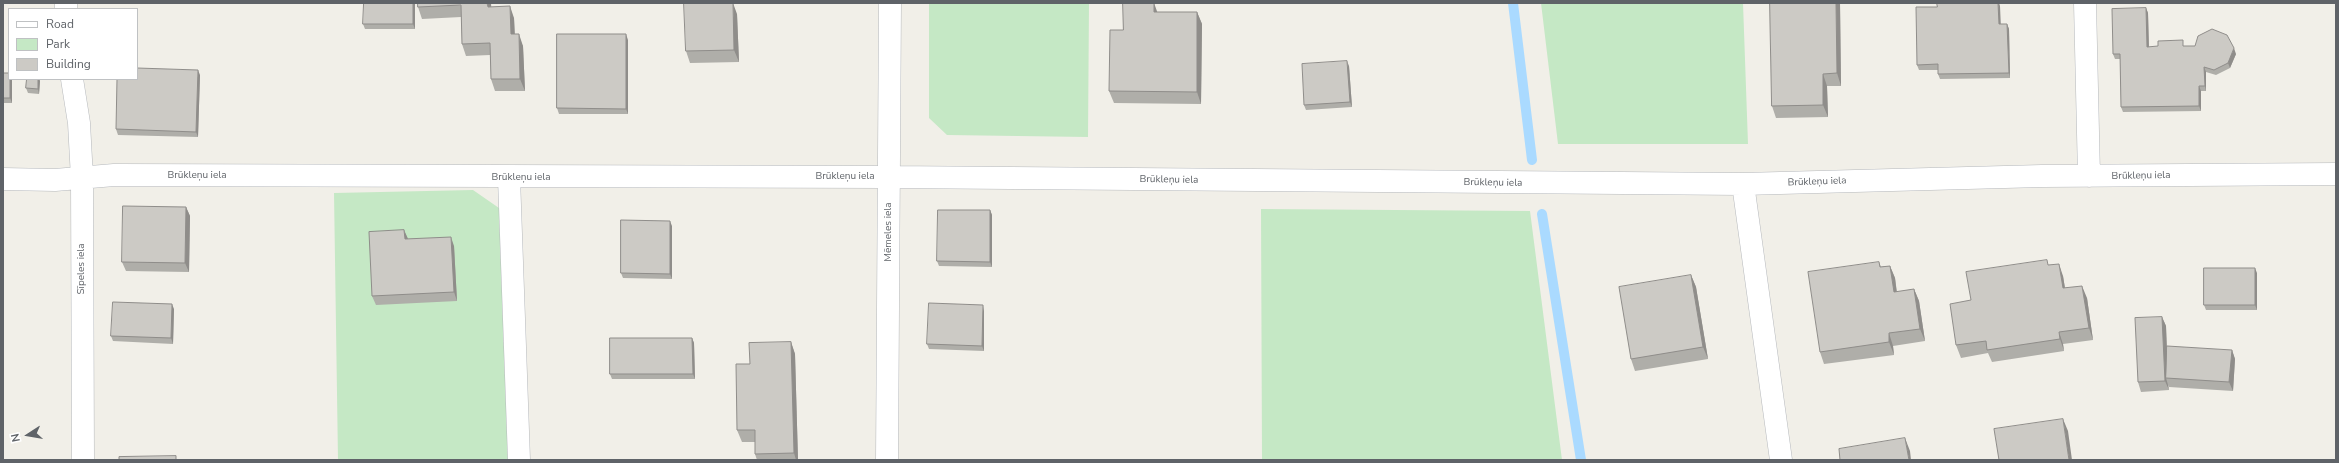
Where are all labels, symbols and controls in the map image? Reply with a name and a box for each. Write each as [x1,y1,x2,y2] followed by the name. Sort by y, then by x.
[8,8,138,80] legend
[46,16,74,32] text: Road
[46,36,70,52] text: Park
[46,56,91,72] text: Building
[2111,169,2171,183] street label: Brūkleņu iela
[168,170,226,182] street label: Brūkleņu iela
[816,171,874,183] street label: Brūkleņu iela
[492,172,550,184] street label: Brūkleņu iela
[1139,173,1199,187] street label: Brūkleņu iela
[1787,175,1847,189] street label: Brūkleņu iela
[1463,176,1523,190] street label: Brūkleņu iela
[883,202,895,262] street label: Mēmeles iela
[76,243,88,295] street label: Sīpeles iela
[8,415,48,455] north arrow
[8,432,24,443] text: N

